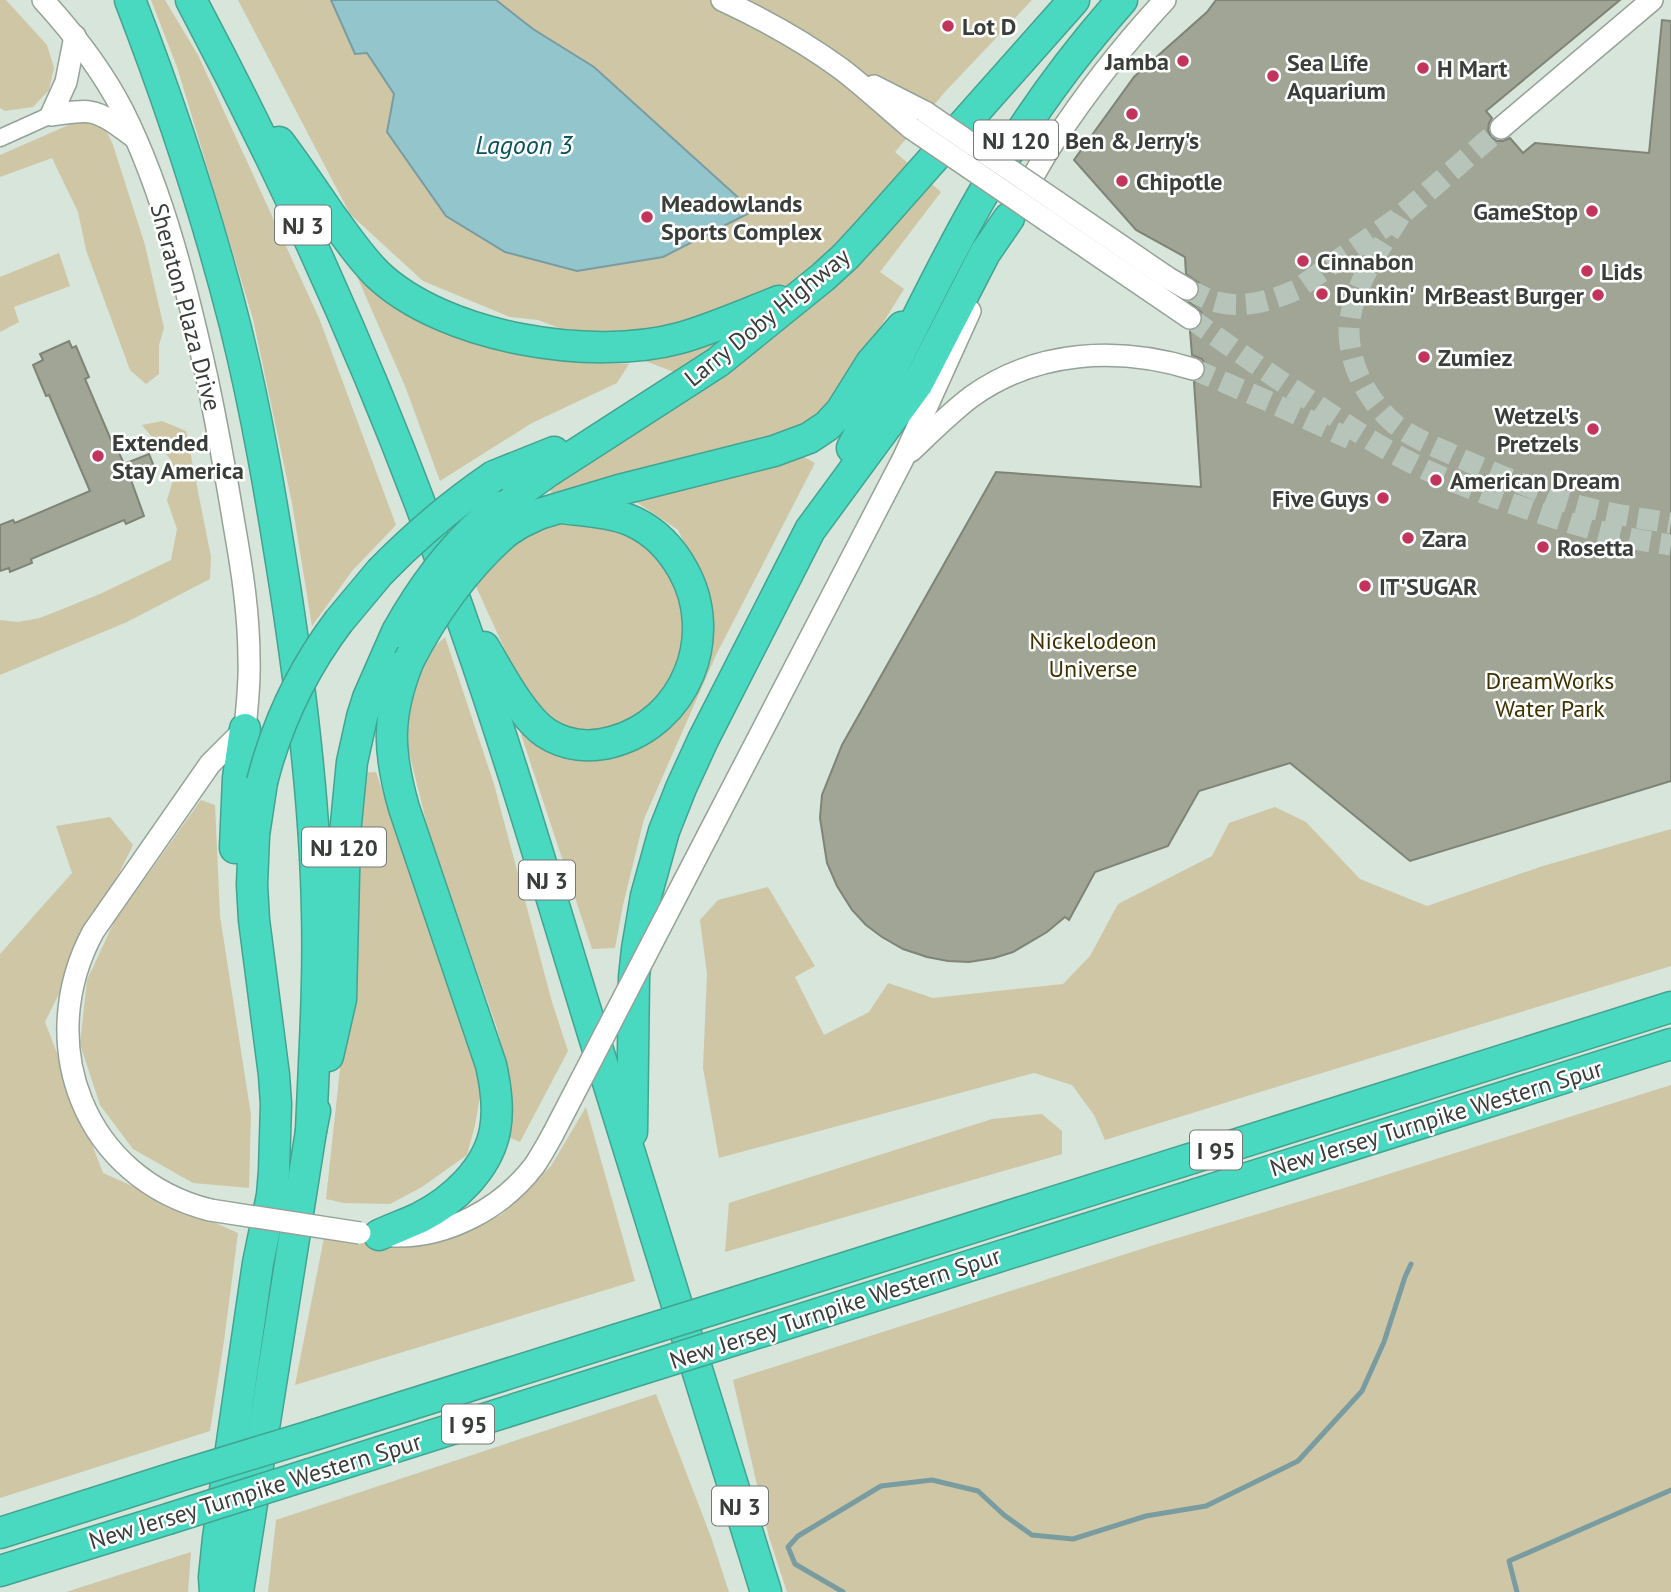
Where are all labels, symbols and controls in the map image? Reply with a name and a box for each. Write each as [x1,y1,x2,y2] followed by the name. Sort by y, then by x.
[962,11,1016,42] place label: Lot D
[940,18,956,34] marker: Lot D
[1104,46,1169,77] place label: Jamba
[1287,47,1386,106] place label: Sea Life Aquarium
[1175,53,1191,69] marker: Jamba
[1437,53,1508,84] place label: H Mart
[1415,60,1431,76] marker: H Mart
[1265,68,1281,84] marker: Sea Life Aquarium
[1124,106,1140,122] marker: Ben & Jerry's
[974,120,1058,160] road number: NJ 120
[1065,125,1199,156] place label: Ben & Jerry's
[475,128,573,161] water label: Lagoon 3
[1136,166,1222,197] place label: Chipotle
[1114,173,1130,189] marker: Chipotle
[661,188,822,247] place label: Meadowlands Sports Complex
[1473,196,1578,227] place label: GameStop
[143,200,229,414] street label: Sheraton Plaza Drive
[1584,203,1600,219] marker: GameStop
[275,206,331,244] road number: NJ 3
[639,209,655,225] marker: Meadowlands Sports Complex
[678,241,856,393] street label: Larry Doby Highway
[1317,246,1414,277] place label: Cinnabon
[1295,253,1311,269] marker: Cinnabon
[1601,256,1643,287] place label: Lids
[1579,263,1595,279] marker: Lids
[1336,279,1415,310] place label: Dunkin'
[1425,280,1585,311] place label: MrBeast Burger
[1314,286,1330,302] marker: Dunkin'
[1590,287,1606,303] marker: MrBeast Burger
[1438,342,1512,373] place label: Zumiez
[1416,349,1432,365] marker: Zumiez
[1494,400,1579,459] place label: Wetzel's Pretzels
[1585,421,1601,437] marker: Wetzel's Pretzels
[112,427,244,486] place label: Extended Stay America
[90,448,106,464] marker: Extended Stay America
[1450,465,1620,496] place label: American Dream
[1428,472,1444,488] marker: American Dream
[1272,483,1369,514] place label: Five Guys
[1375,490,1391,506] marker: Five Guys
[1422,523,1467,554] place label: Zara
[1400,530,1416,546] marker: Zara
[1557,532,1634,563] place label: Rosetta
[1535,539,1551,555] marker: Rosetta
[1379,571,1478,602] place label: IT'SUGAR
[1357,578,1373,594] marker: IT'SUGAR
[1029,625,1157,684] park label: Nickelodeon Universe
[1486,665,1614,724] park label: DreamWorks Water Park
[302,828,386,866] road number: NJ 120
[519,860,575,900] road number: NJ 3
[1266,1053,1606,1183] street label: New Jersey Turnpike Western Spur
[1190,1130,1242,1170] road number: I 95
[666,1240,1004,1376] street label: New Jersey Turnpike Western Spur
[442,1404,494,1443] road number: I 95
[85,1426,425,1556] street label: New Jersey Turnpike Western Spur
[712,1486,768,1526] road number: NJ 3

